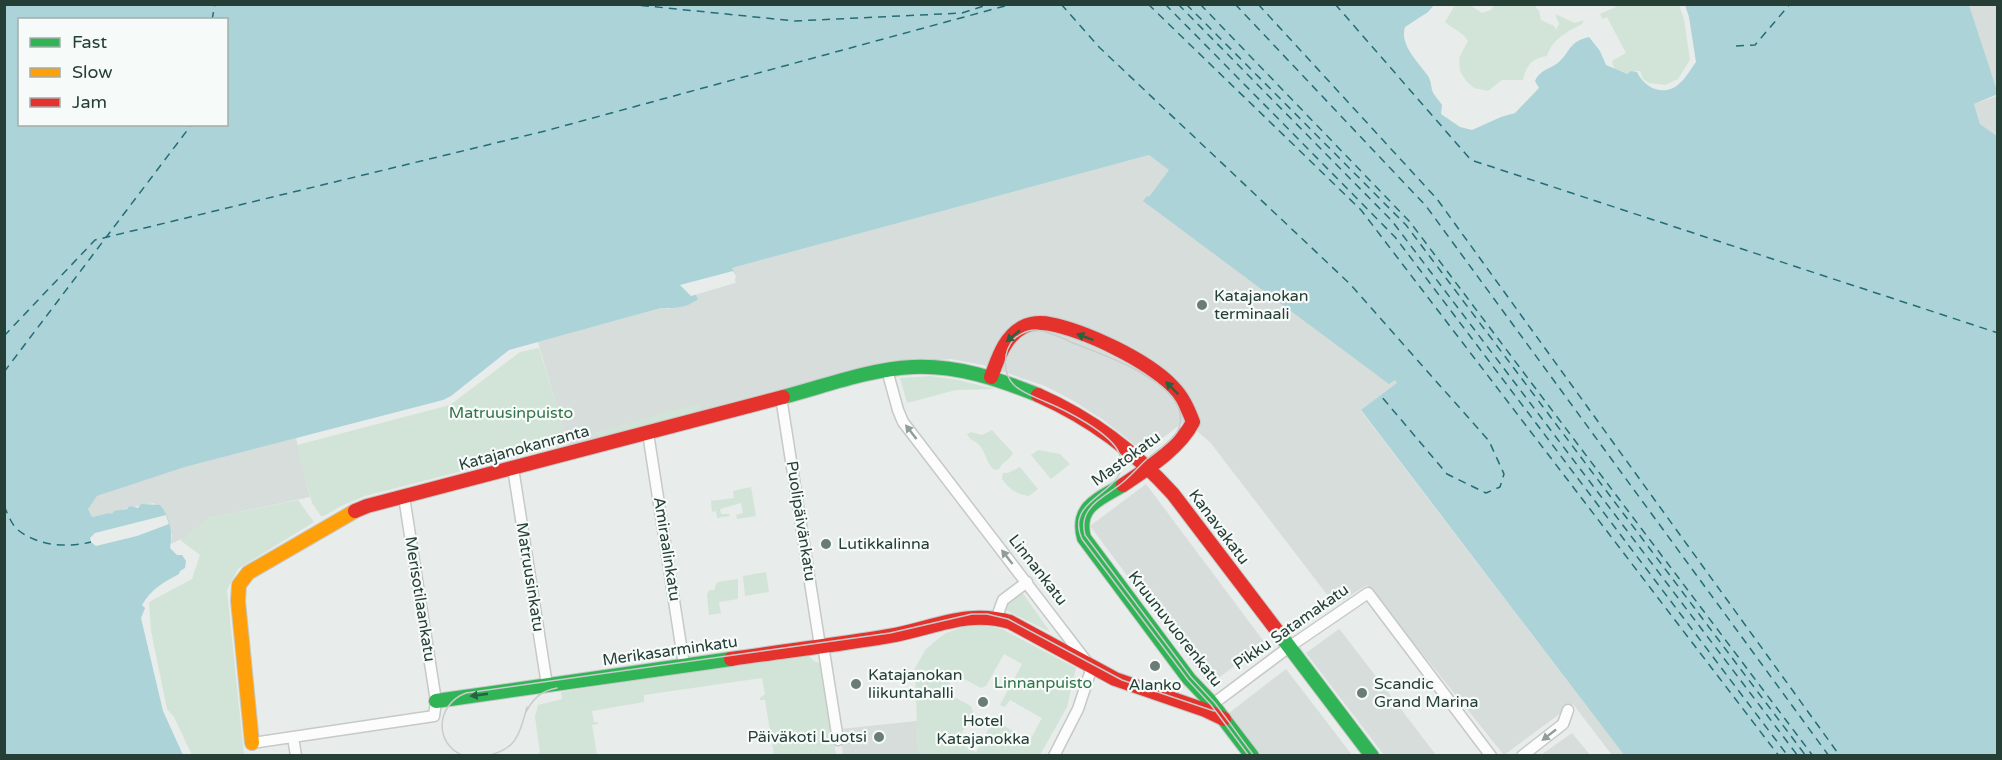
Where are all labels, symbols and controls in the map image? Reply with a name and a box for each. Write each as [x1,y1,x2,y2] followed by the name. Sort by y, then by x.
[18,18,228,126] legend
[72,31,107,53] text: Fast
[72,61,113,83] text: Slow
[72,91,107,113] text: Jam
[1214,286,1308,324] place label: Katajanokan terminaali
[1195,298,1209,312] marker: Katajanokan terminaali
[1005,329,1021,342] one-way arrow
[1076,331,1094,341] one-way arrow
[1164,381,1179,395] one-way arrow
[449,403,573,423] park label: Matruusinpuisto
[457,421,591,475] street label: Katajanokanranta
[905,424,917,440] one-way arrow
[1087,427,1165,491] street label: Mastokatu
[782,459,820,583] street label: Puolipäivänkatu
[1184,485,1254,569] street label: Kanavakatu
[649,495,685,603] street label: Amiraalinkatu
[511,521,549,633] street label: Matruusinkatu
[1004,530,1072,610] street label: Linnankatu
[838,534,930,554] place label: Lutikkalinna
[400,535,440,663] street label: Merisotilaankatu
[819,537,833,551] marker: Lutikkalinna
[1001,549,1013,564] one-way arrow
[1124,567,1226,691] street label: Kruunuvuorenkatu
[1229,580,1353,674] street label: Pikku Satamakatu
[601,632,739,670] street label: Merikasarminkatu
[1148,659,1162,673] marker: Alanko
[868,665,962,703] place label: Katajanokan liikuntahalli
[994,673,1092,693] park label: Linnanpuisto
[1374,674,1479,712] place label: Scandic Grand Marina
[1129,675,1181,695] place label: Alanko
[849,677,863,691] marker: Katajanokan liikuntahalli
[1355,686,1369,700] marker: Scandic Grand Marina
[469,690,488,699] one-way arrow
[976,695,990,709] marker: Hotel Katajanokka
[936,711,1030,749] place label: Hotel Katajanokka
[747,727,867,747] place label: Päiväkoti Luotsi
[1541,729,1556,741] one-way arrow
[872,730,886,744] marker: Päiväkoti Luotsi

